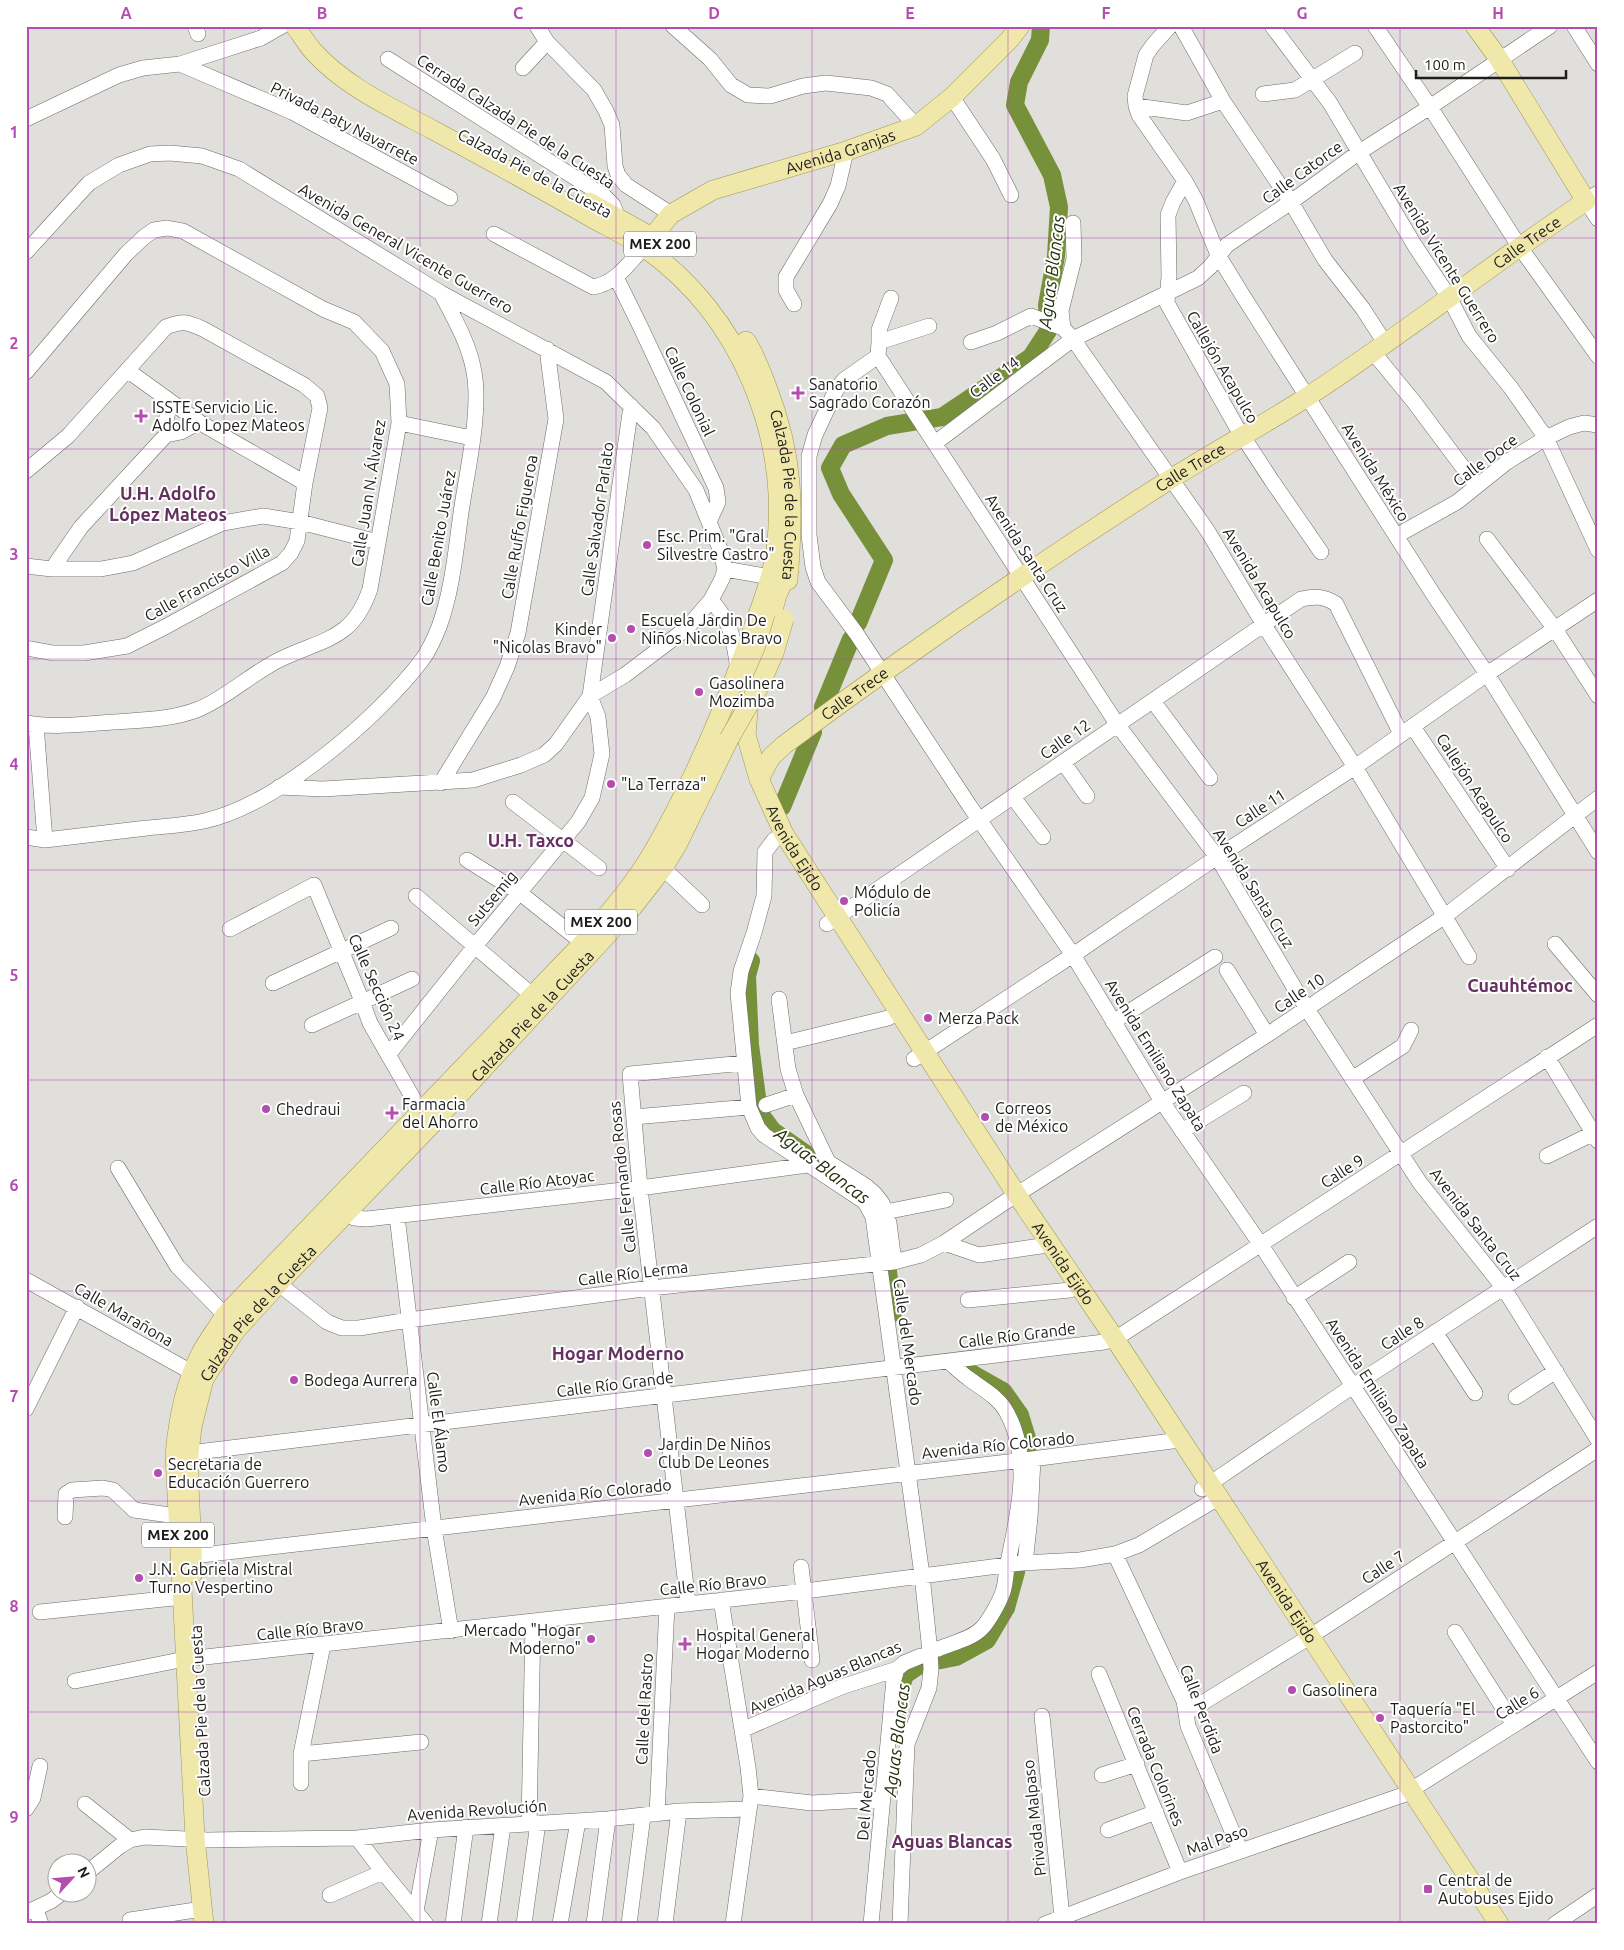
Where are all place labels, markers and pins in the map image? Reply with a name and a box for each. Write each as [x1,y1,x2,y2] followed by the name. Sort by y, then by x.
[809,375,931,411] place label: Sanatorio Sagrado Corazón
[791,386,805,400] marker: Sanatorio Sagrado Corazón
[152,398,305,434] place label: ISSTE Servicio Lic. Adolfo Lopez Mateos
[134,409,148,423] marker: ISSTE Servicio Lic. Adolfo Lopez Mateos
[657,527,775,563] place label: Esc. Prim. "Gral. Silvestre Castro"
[641,539,653,551] marker: Esc. Prim. "Gral. Silvestre Castro"
[641,611,782,647] place label: Escuela Jardin De Niños Nicolas Bravo
[493,620,602,656] place label: Kinder "Nicolas Bravo"
[625,623,637,635] marker: Escuela Jardin De Niños Nicolas Bravo
[606,632,618,644] marker: Kinder "Nicolas Bravo"
[709,674,784,710] place label: Gasolinera Mozimba
[693,686,705,698] marker: Gasolinera Mozimba
[621,775,706,793] place label: "La Terraza"
[605,778,617,790] marker: "La Terraza"
[854,883,931,919] place label: Módulo de Policía
[838,895,850,907] marker: Módulo de Policía
[938,1009,1019,1027] place label: Merza Pack
[922,1012,934,1024] marker: Merza Pack
[402,1095,478,1131] place label: Farmacia del Ahorro
[995,1099,1068,1135] place label: Correos de México
[276,1100,340,1118] place label: Chedraui
[260,1103,272,1115] marker: Chedraui
[386,1107,398,1119] marker: Farmacia del Ahorro
[979,1111,991,1123] marker: Correos de México
[304,1371,418,1389] place label: Bodega Aurrera
[288,1374,300,1386] marker: Bodega Aurrera
[658,1435,771,1471] place label: Jardin De Niños Club De Leones
[642,1447,654,1459] marker: Jardin De Niños Club De Leones
[168,1455,309,1491] place label: Secretaria de Educación Guerrero
[152,1467,164,1479] marker: Secretaria de Educación Guerrero
[149,1560,292,1596] place label: J.N. Gabriela Mistral Turno Vespertino
[133,1572,145,1584] marker: J.N. Gabriela Mistral Turno Vespertino
[464,1621,581,1657] place label: Mercado "Hogar Moderno"
[696,1626,815,1662] place label: Hospital General Hogar Moderno
[585,1633,597,1645] marker: Mercado "Hogar Moderno"
[678,1637,692,1651] marker: Hospital General Hogar Moderno
[1302,1681,1377,1699] place label: Gasolinera
[1286,1684,1298,1696] marker: Gasolinera
[1390,1700,1475,1736] place label: Taquería "El Pastorcito"
[1374,1712,1386,1724] marker: Taquería "El Pastorcito"
[1438,1871,1554,1907] place label: Central de Autobuses Ejido
[1422,1883,1434,1895] marker: Central de Autobuses Ejido

